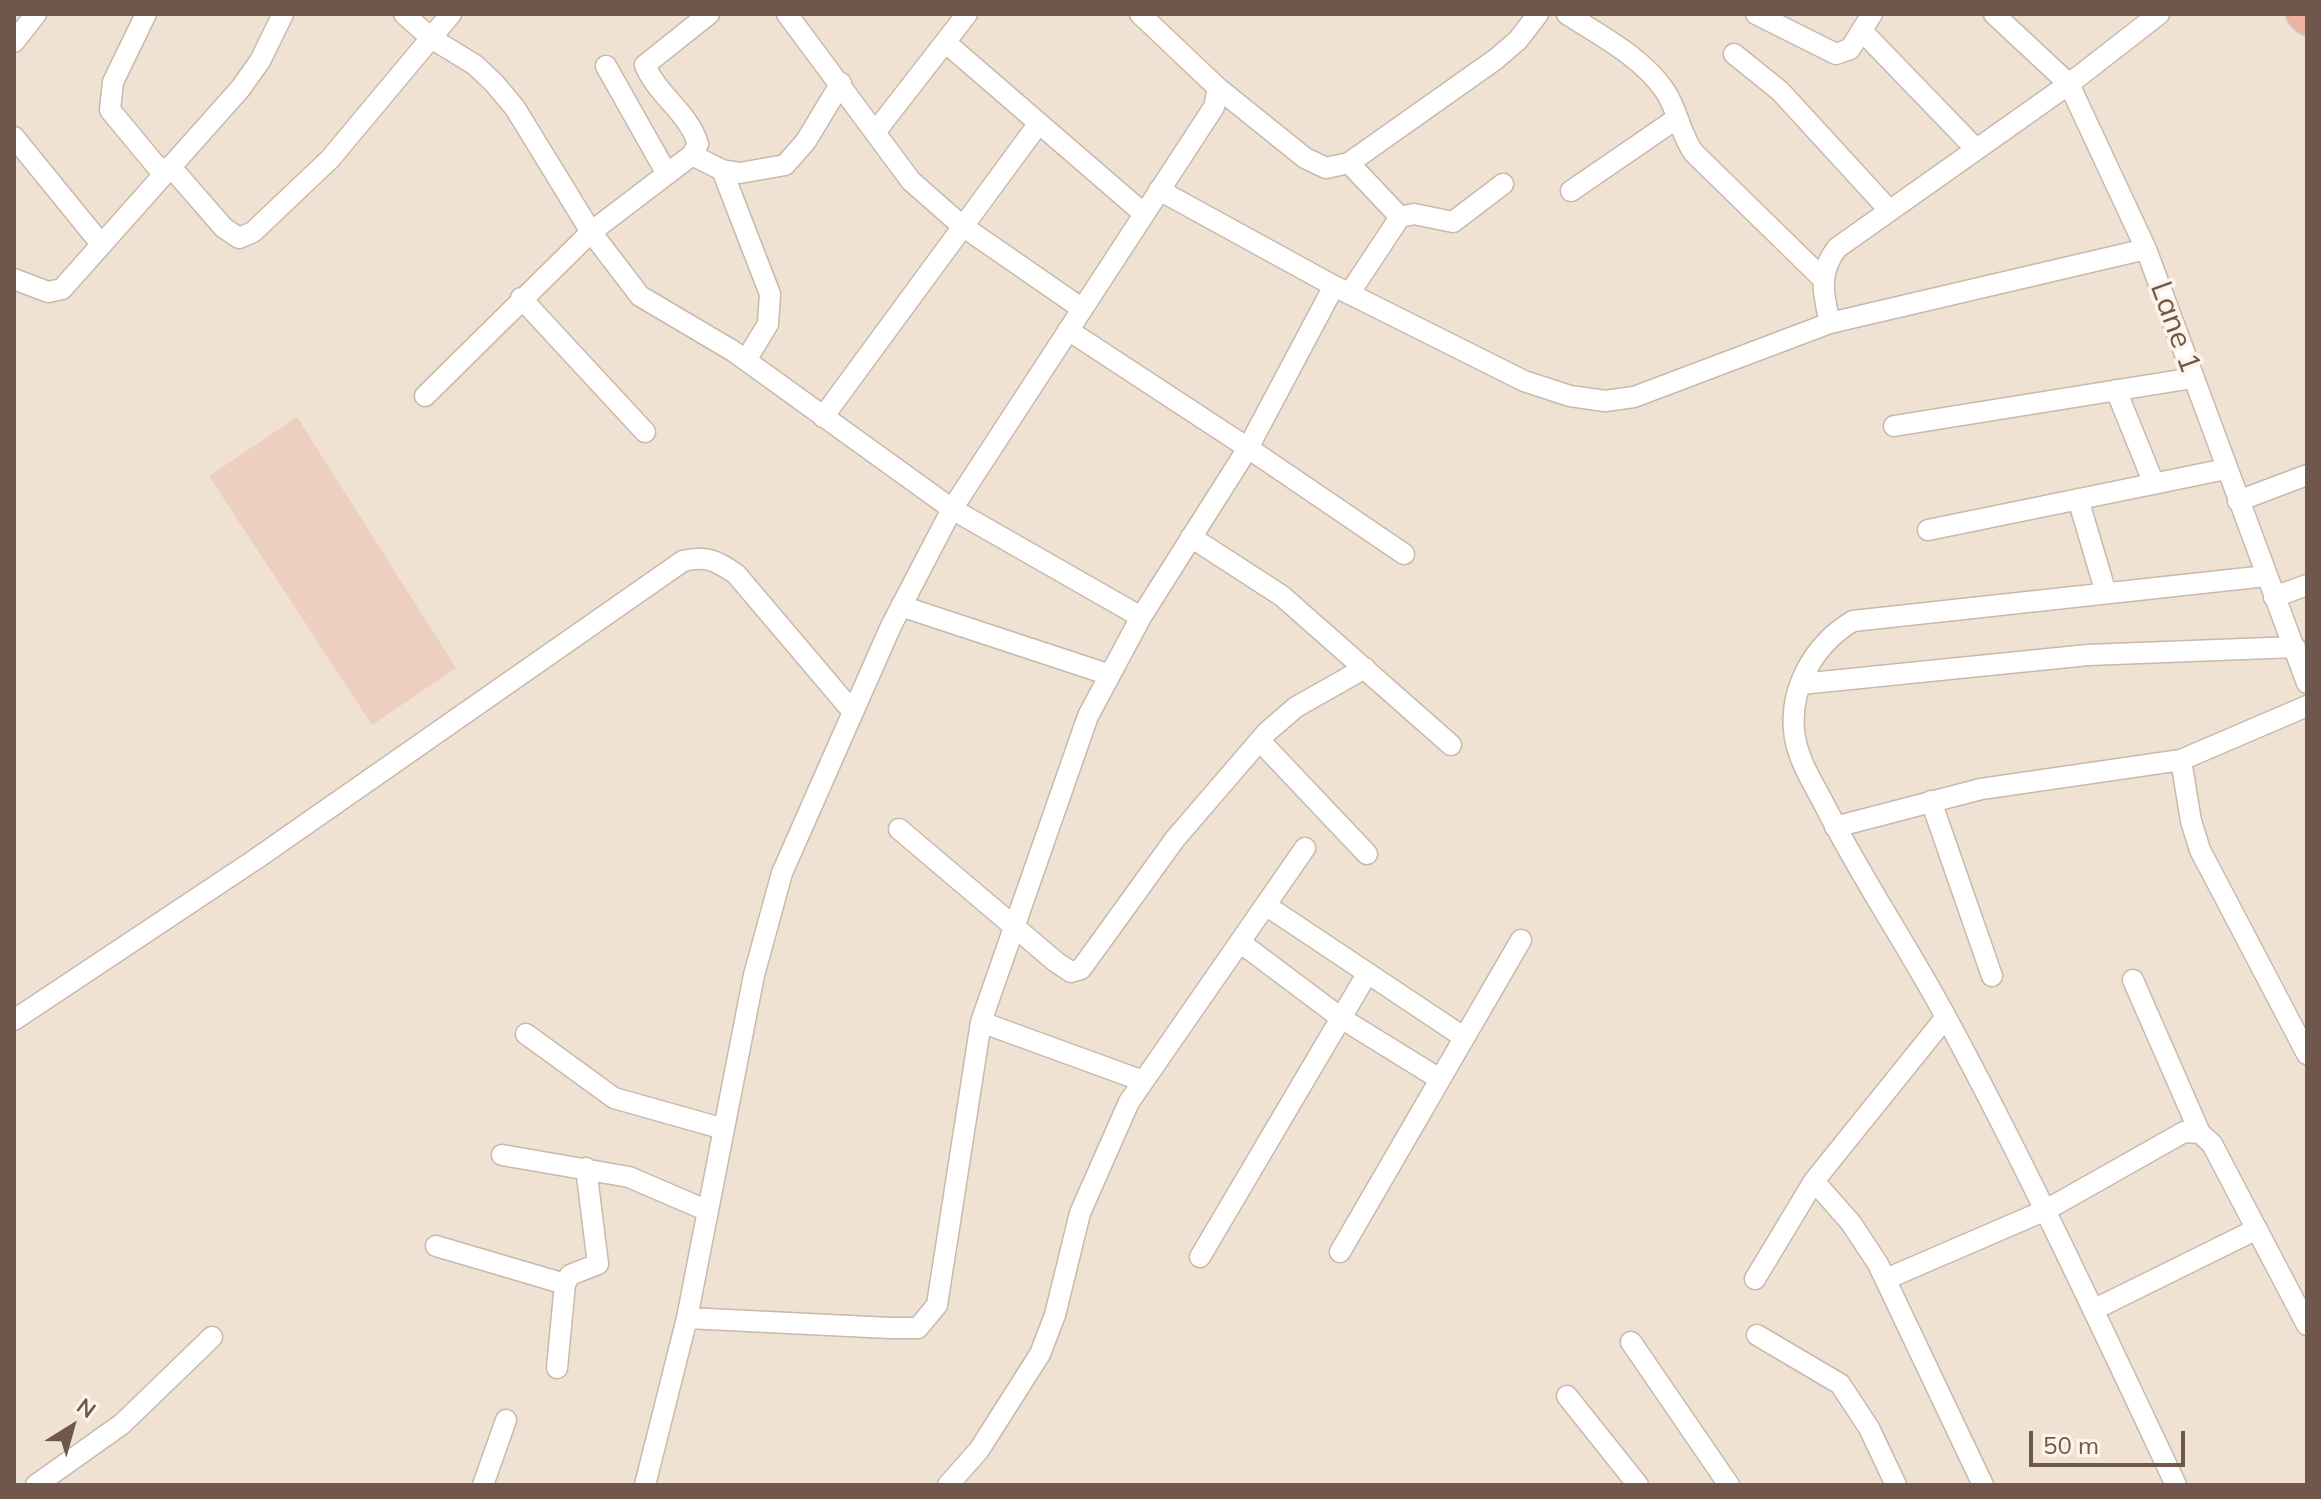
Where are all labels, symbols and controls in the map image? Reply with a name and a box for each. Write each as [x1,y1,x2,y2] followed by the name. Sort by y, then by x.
[2142,277,2208,377] street label: Lane 1
[32,1387,112,1467] north arrow
[71,1392,102,1424] text: N
[2033,1415,2189,1465] scale bar
[2043,1430,2099,1460] text: 50 m

